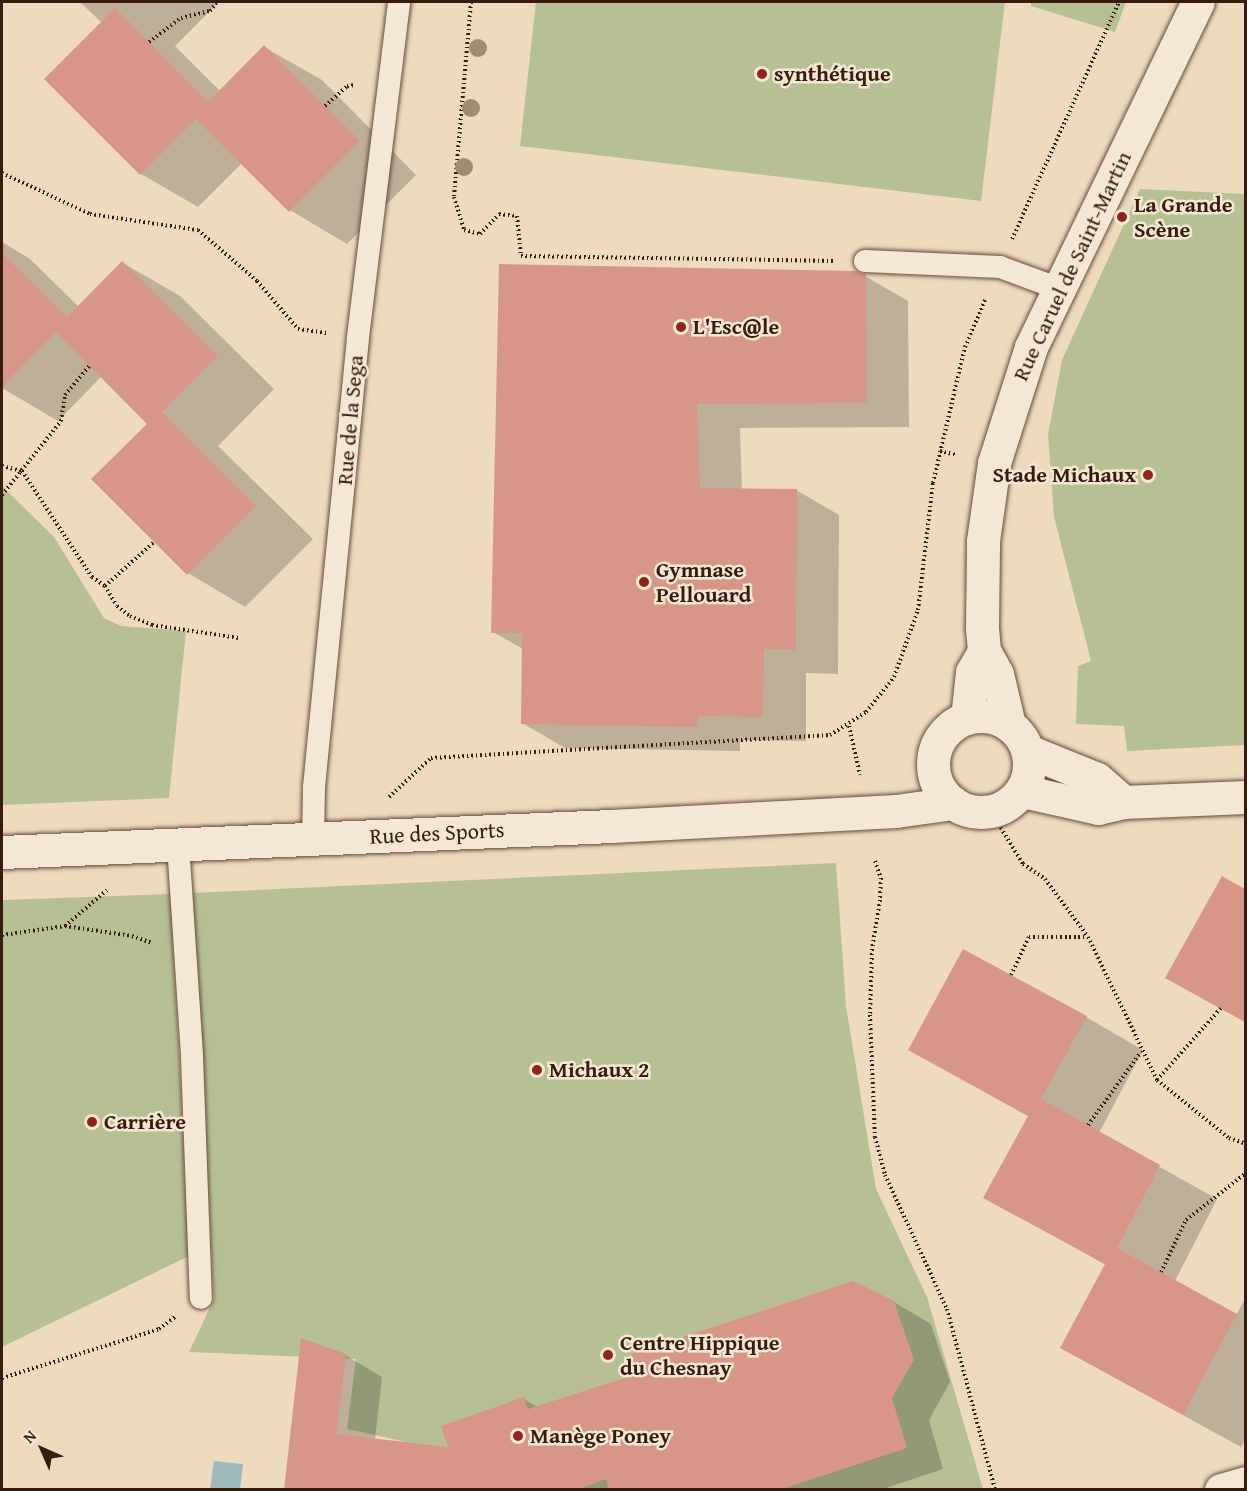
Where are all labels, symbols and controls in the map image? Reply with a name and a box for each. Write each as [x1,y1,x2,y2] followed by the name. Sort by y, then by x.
[774,61,891,87] place label: synthétique
[755,67,769,81] marker: synthétique
[1007,147,1137,385] street label: Rue Caruel de Saint-Martin
[1134,191,1233,242] place label: La Grande Scène
[1115,210,1129,224] marker: La Grande Scène
[693,314,779,340] place label: L'Esc@le
[674,320,688,334] marker: L'Esc@le
[331,354,369,486] street label: Rue de la Sega
[993,462,1136,488] place label: Stade Michaux
[1141,468,1155,482] marker: Stade Michaux
[656,556,751,608] place label: Gymnase Pellouard
[637,575,651,589] marker: Gymnase Pellouard
[369,816,505,850] street label: Rue des Sports
[549,1057,649,1083] place label: Michaux 2
[530,1063,544,1077] marker: Michaux 2
[104,1109,186,1135] place label: Carrière
[85,1115,99,1129] marker: Carrière
[620,1329,780,1380] place label: Centre Hippique du Chesnay
[601,1348,615,1362] marker: Centre Hippique du Chesnay
[12,1419,72,1479] north arrow
[530,1423,671,1449] place label: Manège Poney
[17,1424,42,1449] text: N
[511,1429,525,1443] marker: Manège Poney

